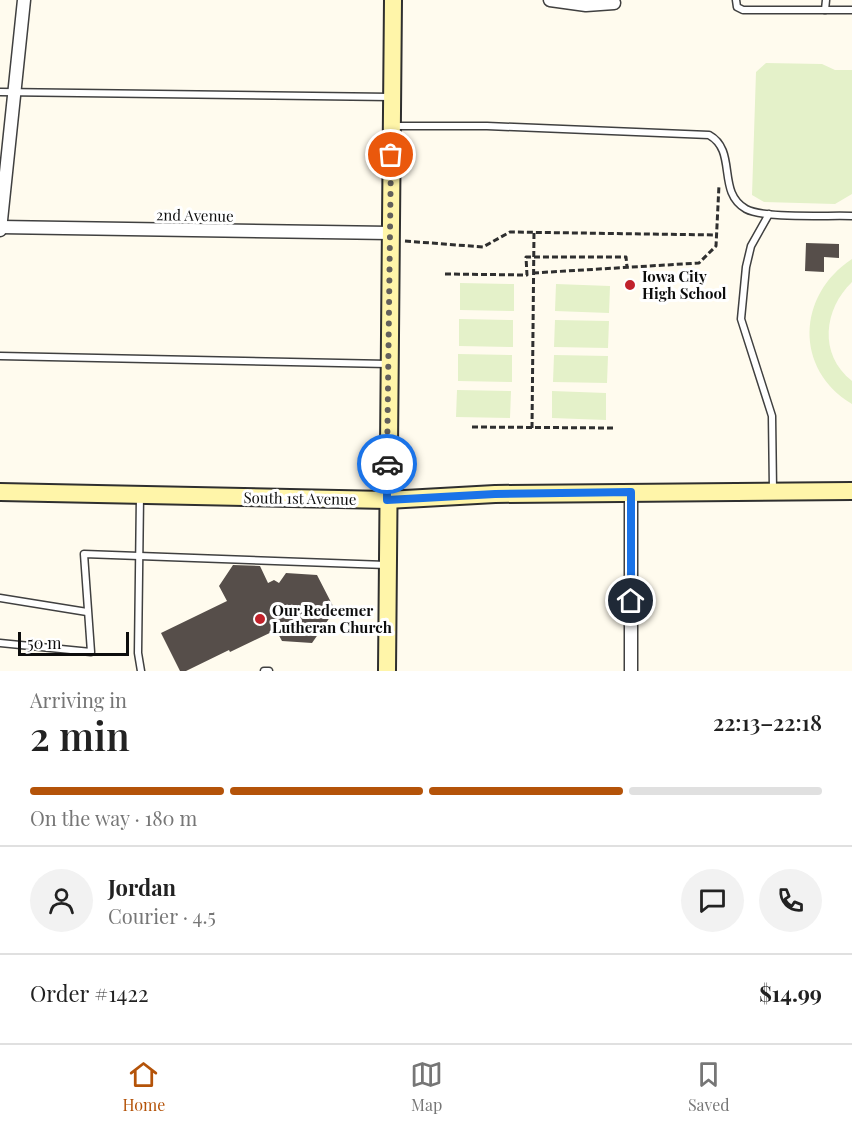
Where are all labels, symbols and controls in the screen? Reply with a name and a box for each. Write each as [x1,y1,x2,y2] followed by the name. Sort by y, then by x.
[365,129,416,180] pin
[374,138,407,171] icon: bag
[156,204,234,226] street label: 2nd Avenue
[642,266,727,303] place label: Iowa City High School
[623,278,637,292] marker: Iowa City High School
[357,434,417,494] courier
[371,448,404,481] icon: car
[243,487,357,509] street label: South 1st Avenue
[605,575,656,626] pin
[614,584,647,617] icon: home
[272,600,392,637] place label: Our Redeemer Lutheran Church
[253,612,267,626] marker: Our Redeemer Lutheran Church
[18,629,129,656] scale bar
[27,632,61,653] text: 50 m
[30,686,127,713] text: Arriving in
[713,707,822,737] text: 22:13–22:18
[30,709,130,761] text: 2 min
[30,804,197,831] text: On the way · 180 m
[30,869,93,932] button: person
[681,869,744,932] button: chat
[759,869,822,932] button: phone
[108,872,176,902] text: Jordan
[108,902,216,929] text: Courier · 4.5
[30,978,148,1008] text: Order #1422
[759,978,822,1008] text: $14.99
[122,1058,165,1115] tab: Home
[410,1058,443,1115] tab: Map
[688,1058,730,1115] tab: Saved

